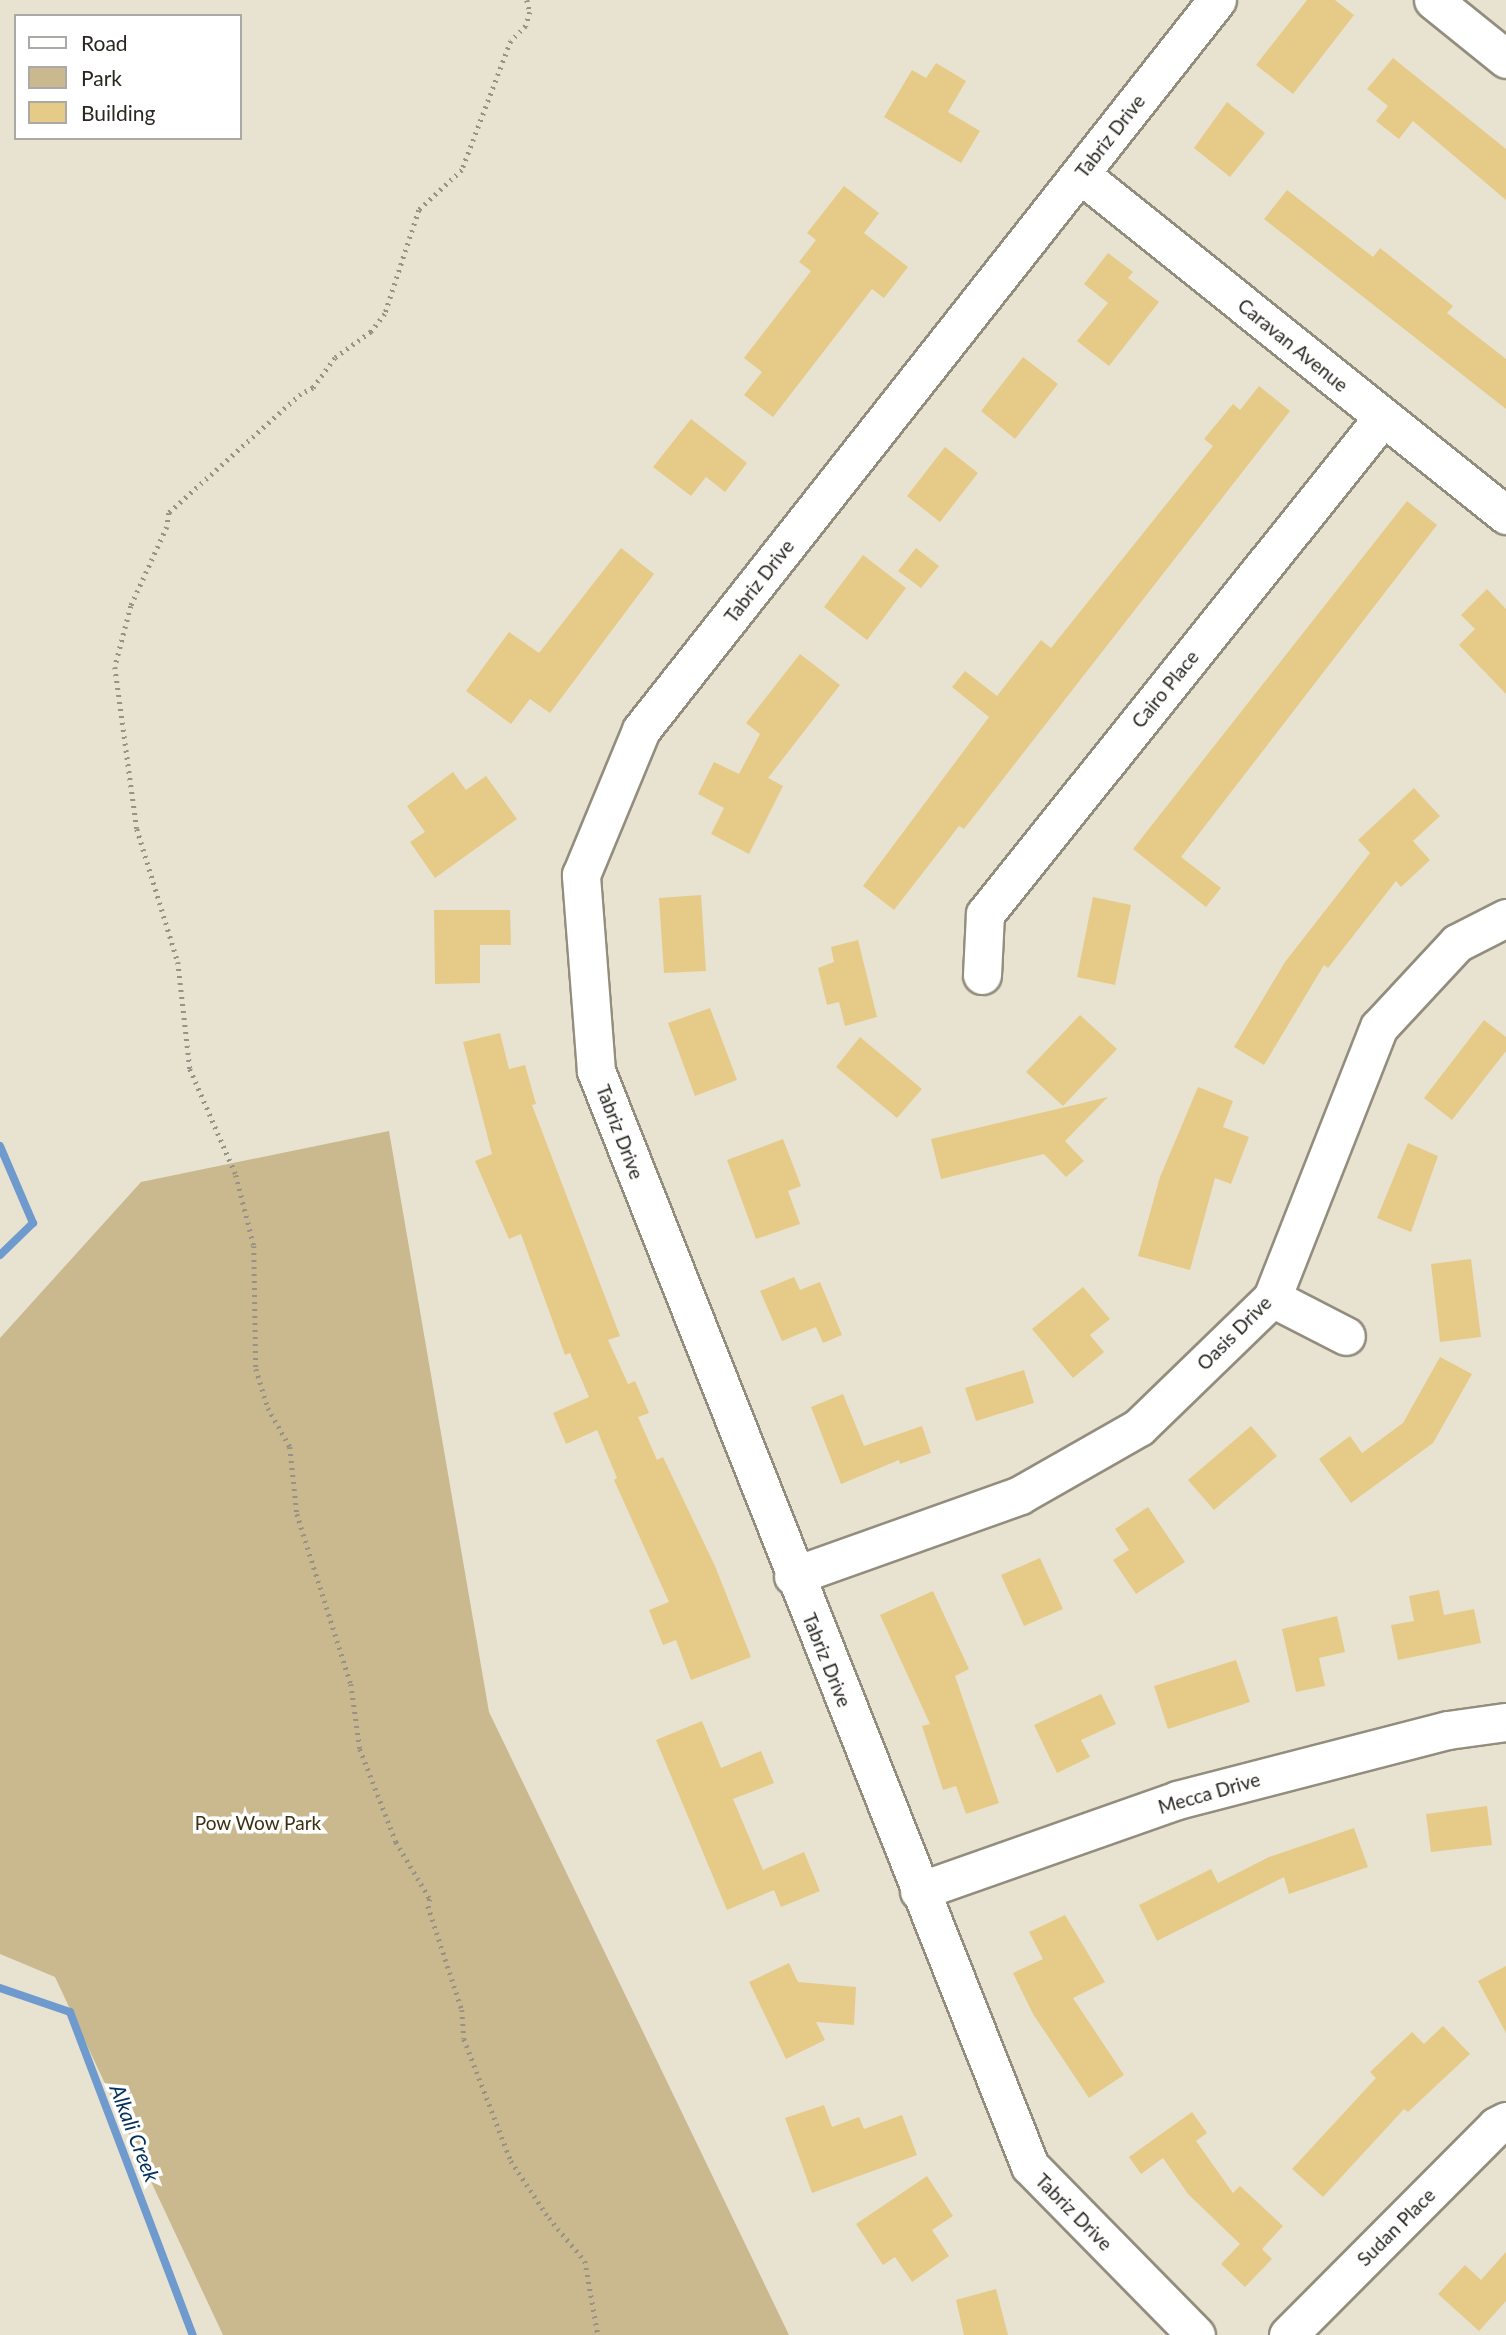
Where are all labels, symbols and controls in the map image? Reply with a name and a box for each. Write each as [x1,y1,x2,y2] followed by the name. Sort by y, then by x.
[14,14,242,140] legend
[81,30,128,55] text: Road
[81,65,122,90] text: Park
[1070,90,1150,182] street label: Tabriz Drive
[81,100,156,125] text: Building
[1233,293,1353,397] street label: Caravan Avenue
[719,535,799,627] street label: Tabriz Drive
[1127,646,1203,732] street label: Cairo Place
[592,1082,648,1182] street label: Tabriz Drive
[1192,1291,1276,1375] street label: Oasis Drive
[798,1610,856,1710] street label: Tabriz Drive
[1155,1768,1263,1818] street label: Mecca Drive
[194,1812,322,1834] park label: Pow Wow Park
[105,2081,165,2185] water label: Alkali Creek
[1031,2169,1117,2255] street label: Tabriz Drive
[1352,2183,1440,2271] street label: Sudan Place

